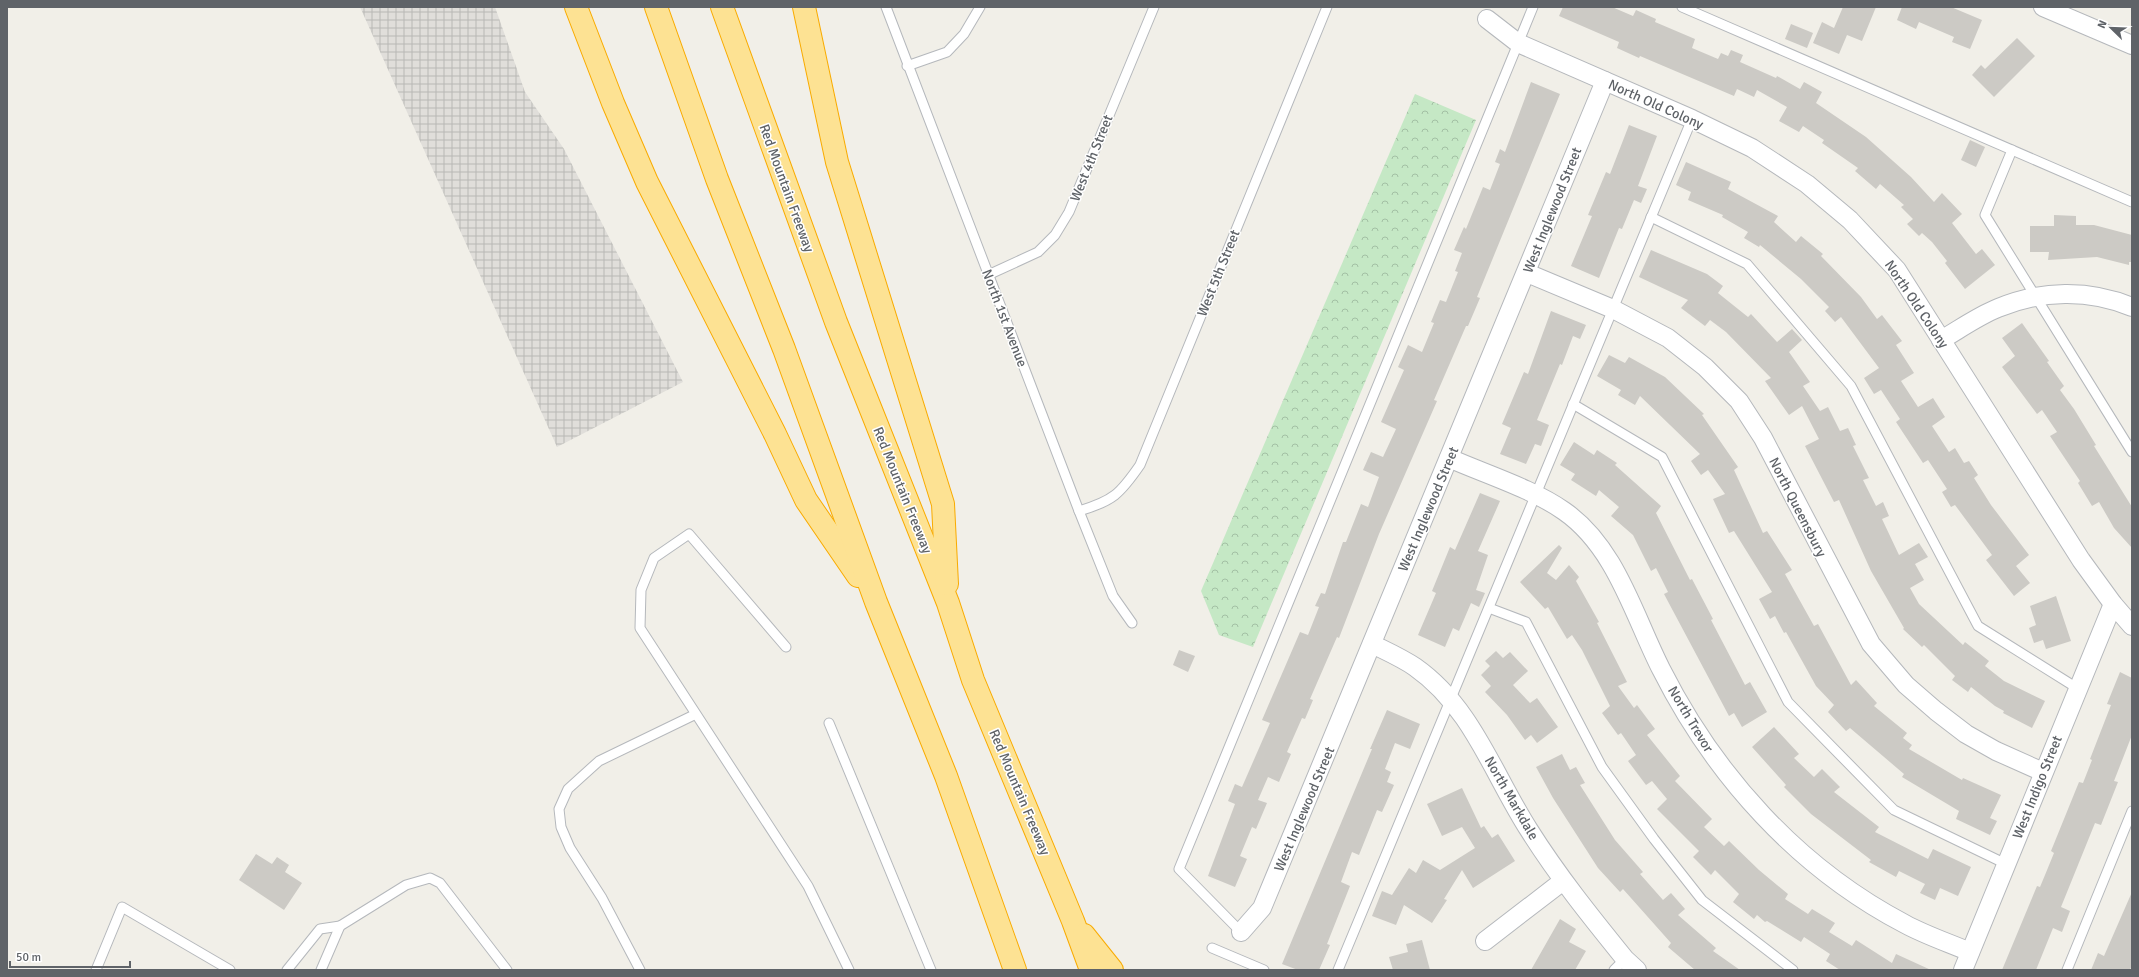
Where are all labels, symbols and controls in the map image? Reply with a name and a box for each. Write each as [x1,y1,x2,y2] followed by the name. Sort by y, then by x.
[2091,8,2131,48] north arrow
[2095,18,2110,30] text: N
[1606,76,1706,133] street label: North Old Colony
[1066,112,1117,204] street label: West 4th Street
[755,122,818,255] street label: Red Mountain Freeway
[1520,145,1585,275] street label: West Inglewood Street
[1193,227,1244,319] street label: West 5th Street
[1881,257,1953,352] street label: North Old Colony
[978,267,1031,369] street label: North 1st Avenue
[869,424,936,557] street label: Red Mountain Freeway
[1394,444,1462,574] street label: West Inglewood Street
[1765,455,1830,560] street label: North Queensbury
[1664,683,1717,756] street label: North Trevor
[985,727,1054,858] street label: Red Mountain Freeway
[2009,733,2066,841] street label: West Indigo Street
[1270,744,1338,874] street label: West Inglewood Street
[1481,753,1542,843] street label: North Markdale
[10,943,130,969] scale bar
[16,950,41,965] text: 50 m

